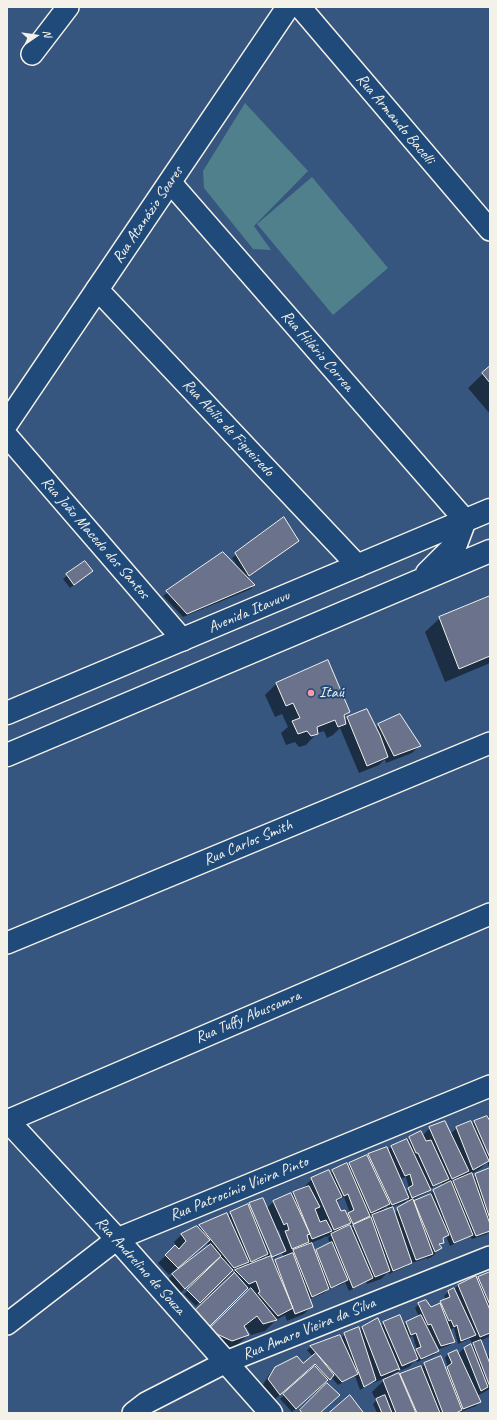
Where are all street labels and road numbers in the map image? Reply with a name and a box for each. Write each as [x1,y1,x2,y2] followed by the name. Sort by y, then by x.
[352,70,438,168] street label: Rua Armando Bacelli
[109,163,187,267] street label: Rua Atanázio Soares
[277,307,357,395] street label: Rua Hilário Correa
[178,375,278,481] street label: Rua Abílio de Figueiredo
[37,473,153,603] street label: Rua João Macedo dos Santos
[205,586,293,638] street label: Avenida Itavuvu
[201,816,295,870] street label: Rua Carlos Smith
[192,986,304,1048] street label: Rua Tuffy Abussamra
[167,1152,311,1226] street label: Rua Patrocínio Vieira Pinto
[91,1213,189,1319] street label: Rua Andrelino de Souza
[240,1294,378,1364] street label: Rua Amaro Vieira da Silva

